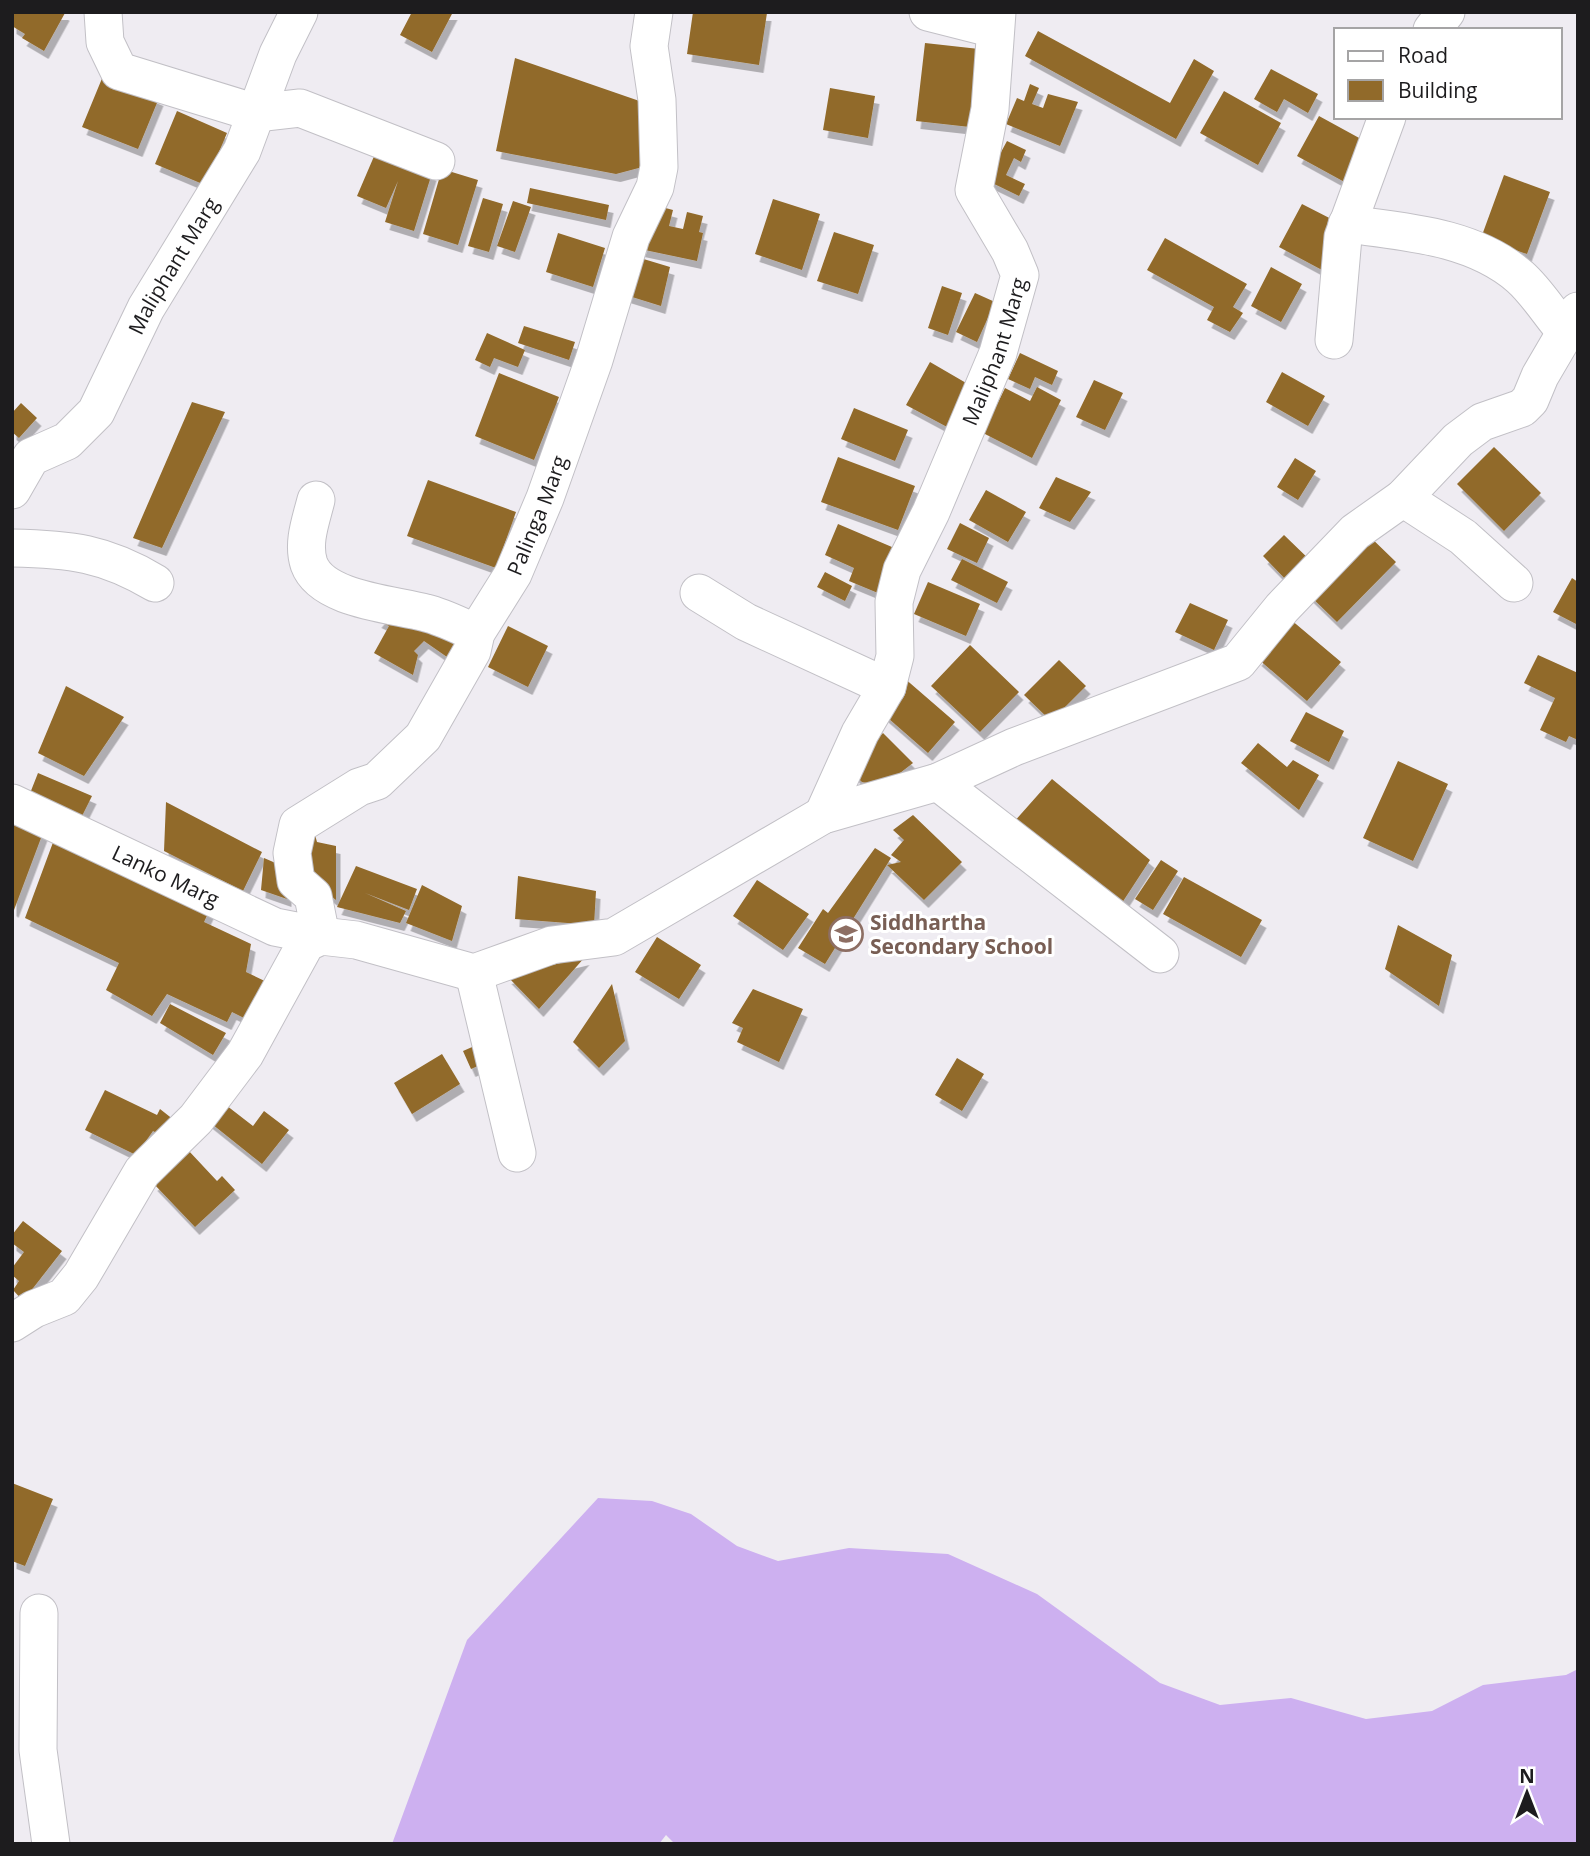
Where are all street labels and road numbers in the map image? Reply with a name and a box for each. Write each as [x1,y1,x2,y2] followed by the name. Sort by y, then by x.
[122,192,225,339] street label: Maliphant Marg
[955,274,1033,430] street label: Maliphant Marg
[500,451,573,579] street label: Palinga Marg
[108,838,224,913] street label: Lanko Marg

